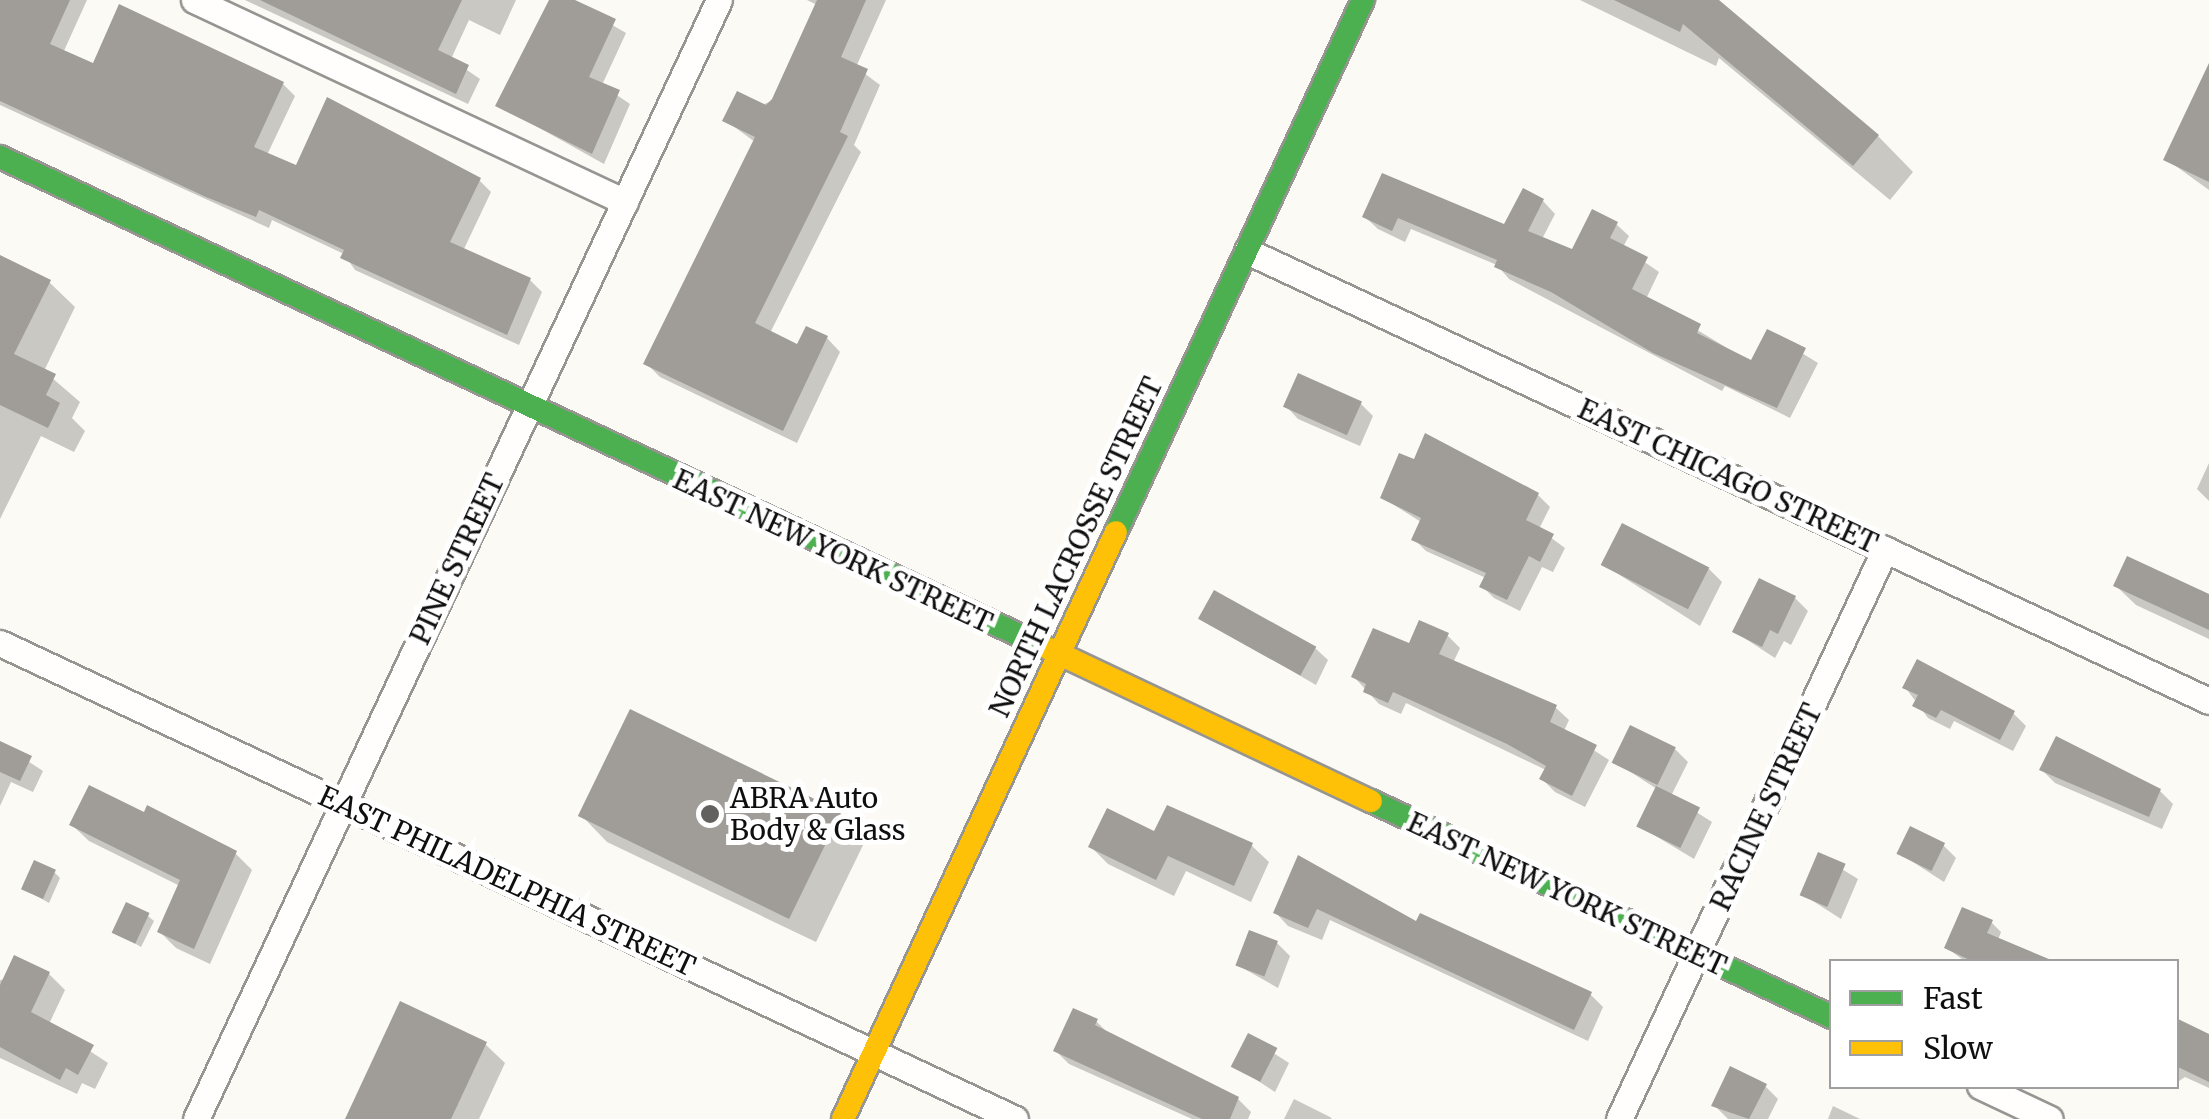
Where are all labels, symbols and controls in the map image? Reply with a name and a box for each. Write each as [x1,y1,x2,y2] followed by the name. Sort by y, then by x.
[982,372,1170,722] street label: NORTH LACROSSE STREET
[1573,392,1883,560] street label: EAST CHICAGO STREET
[668,462,998,640] street label: EAST NEW YORK STREET
[403,468,511,650] street label: PINE STREET
[1703,698,1829,916] street label: RACINE STREET
[313,779,701,983] street label: EAST PHILADELPHIA STREET
[730,781,905,847] place label: ABRA Auto Body & Glass
[699,803,721,825] marker: ABRA Auto Body & Glass
[1402,805,1732,983] street label: EAST NEW YORK STREET
[1829,959,2179,1089] legend
[1923,979,1983,1017] text: Fast
[1923,1029,1993,1067] text: Slow

